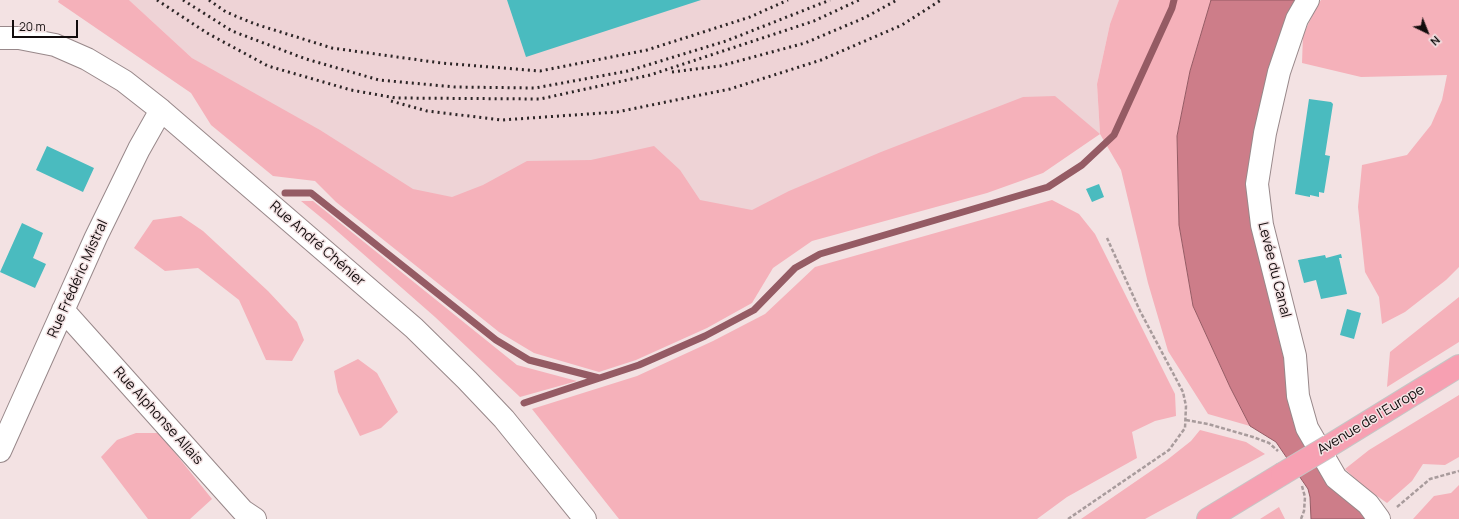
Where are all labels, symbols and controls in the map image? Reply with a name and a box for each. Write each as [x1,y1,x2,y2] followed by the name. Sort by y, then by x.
[14,12,80,38] scale bar
[1407,12,1447,52] north arrow
[19,18,46,35] text: 20 m
[1428,33,1444,49] text: N
[266,198,368,290] street label: Rue André Chénier
[44,217,112,341] street label: Rue Frédéric Mistral
[1254,220,1294,320] street label: Levée du Canal
[110,364,206,468] street label: Rue Alphonse Allais
[1314,381,1428,459] street label: Avenue de l'Europe

